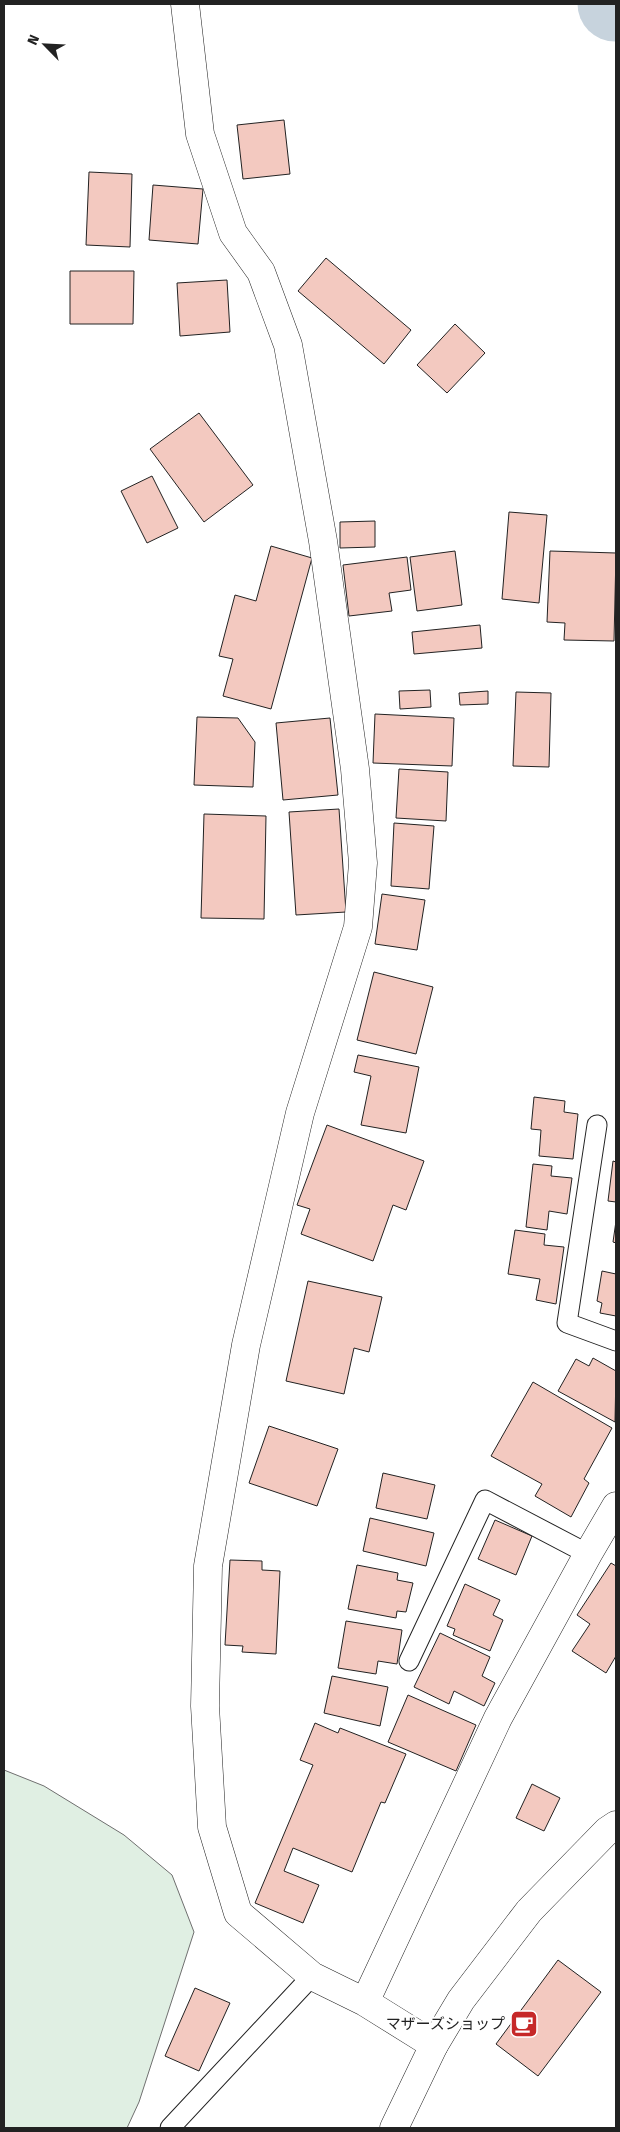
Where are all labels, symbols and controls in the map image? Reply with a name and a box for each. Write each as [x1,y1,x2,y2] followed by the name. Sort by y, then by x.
[20,20,70,70] north arrow
[24,32,43,48] text: N
[509,2009,539,2039] cafe icon: マザーズショップ
[386,2015,505,2033] place label: マザーズショップ

